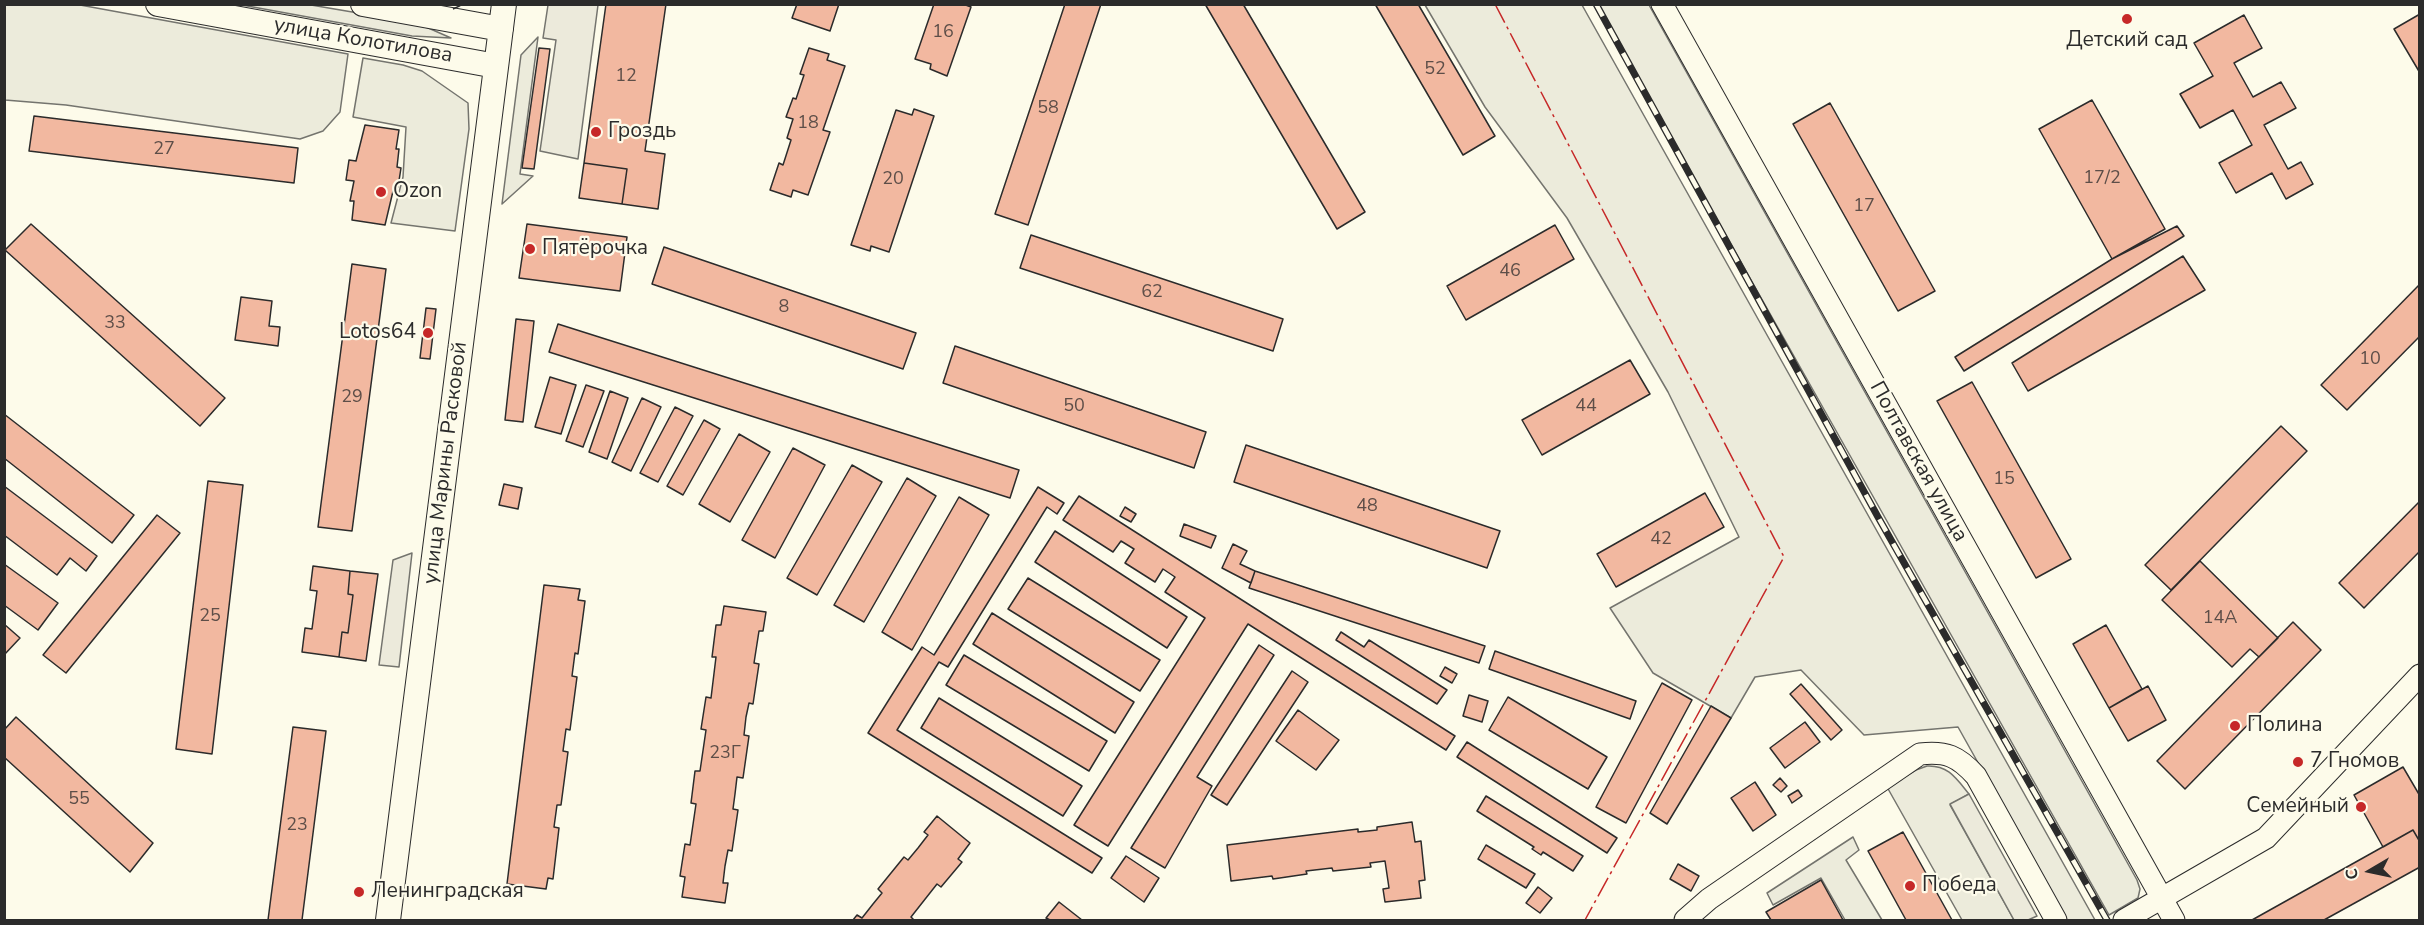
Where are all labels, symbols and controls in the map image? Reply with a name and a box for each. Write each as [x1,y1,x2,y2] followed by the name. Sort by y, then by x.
[2120,12,2134,26] marker: Детский сад
[272,13,454,69] street label: улица Колотилова
[932,22,954,44] house number: 16
[2066,28,2188,54] place label: Детский сад
[1424,59,1446,81] house number: 52
[615,66,637,88] house number: 12
[1037,98,1059,120] house number: 58
[797,113,819,135] house number: 18
[608,119,676,145] place label: Гроздь
[589,125,603,139] marker: Гроздь
[153,139,175,161] house number: 27
[2083,168,2121,190] house number: 17/2
[882,169,904,191] house number: 20
[393,179,442,205] place label: Ozon
[374,185,388,199] marker: Ozon
[1853,196,1875,218] house number: 17
[542,236,648,262] place label: Пятёрочка
[523,242,537,256] marker: Пятёрочка
[1499,261,1521,283] house number: 46
[1141,282,1163,304] house number: 62
[779,297,789,319] house number: 8
[104,313,126,335] house number: 33
[339,320,416,346] place label: Lotos64
[421,326,435,340] marker: Lotos64
[419,340,473,586] street label: улица Марины Расковой
[2359,349,2381,371] house number: 10
[1864,377,1972,547] street label: Полтавская улица
[341,387,363,409] house number: 29
[1063,396,1085,418] house number: 50
[1575,396,1597,418] house number: 44
[1993,469,2015,491] house number: 15
[1356,496,1378,518] house number: 48
[1650,529,1672,551] house number: 42
[199,606,221,628] house number: 25
[2203,608,2237,630] house number: 14А
[2247,713,2323,739] place label: Полина
[2228,719,2242,733] marker: Полина
[709,743,741,765] house number: 23Г
[2310,749,2399,775] place label: 7 Гномов
[2291,755,2305,769] marker: 7 Гномов
[68,789,90,811] house number: 55
[2246,794,2349,820] place label: Семейный
[2354,800,2368,814] marker: Семейный
[286,815,308,837] house number: 23
[2340,841,2400,901] north arrow
[2341,867,2364,881] text: С
[1922,873,1997,899] place label: Победа
[371,879,524,905] place label: Ленинградская
[1903,879,1917,893] marker: Победа
[352,885,366,899] marker: Ленинградская

